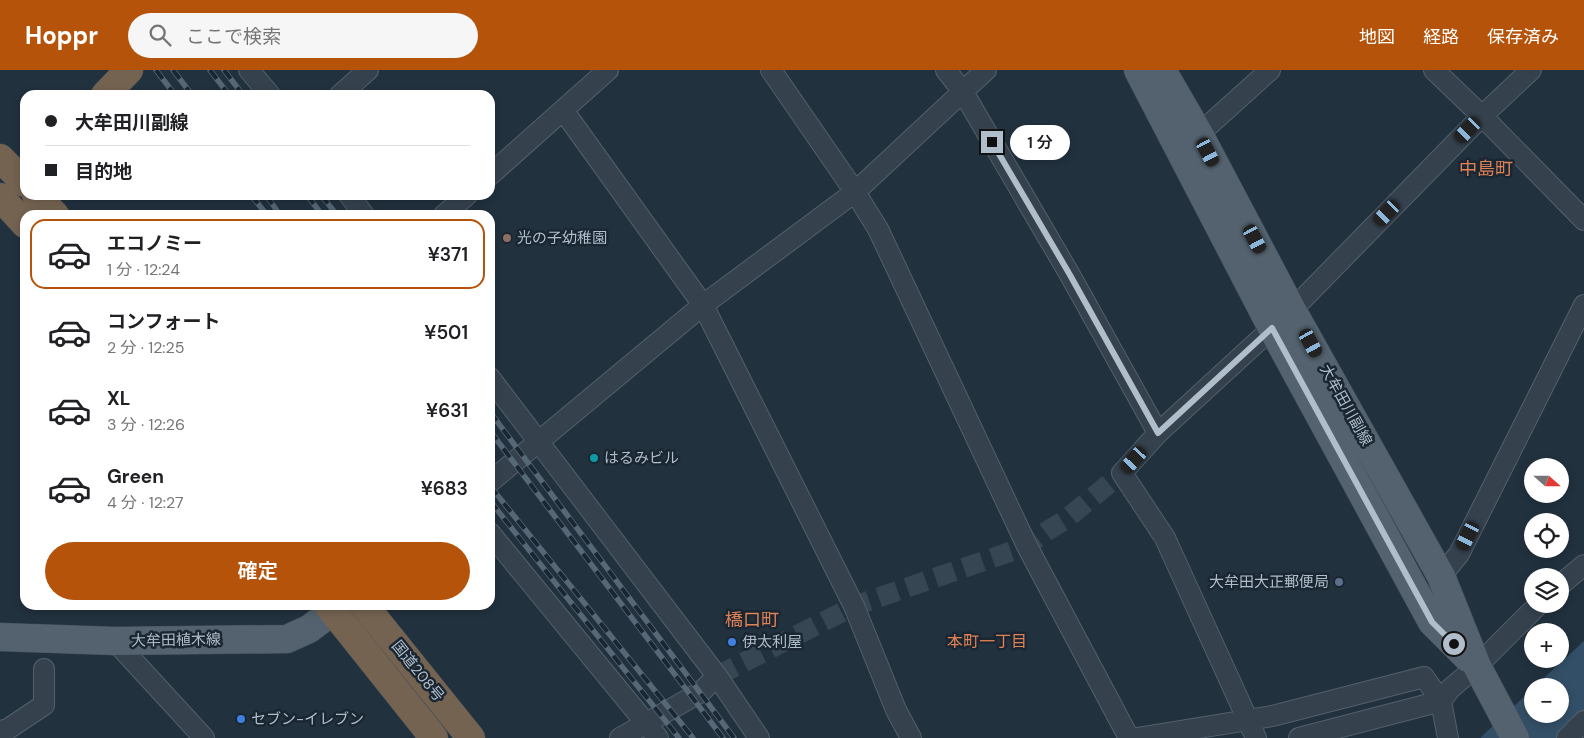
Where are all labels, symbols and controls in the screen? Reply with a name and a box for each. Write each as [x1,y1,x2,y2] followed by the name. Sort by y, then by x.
[128,13,478,58] search box
[25,20,98,51] text: Hoppr
[146,21,174,49] icon: search
[186,24,281,49] text: ここで検索
[1359,25,1395,49] text: 地図
[1423,25,1459,49] text: 経路
[1487,25,1559,49] text: 保存済み
[75,110,189,135] text: 大牟田川副線
[1452,114,1483,146] car
[1010,124,1070,160] callout: 1 分
[981,131,1003,153] route end
[1027,132,1053,153] text: 1 分
[1194,135,1221,169] car
[1459,157,1513,181] district label: 中島町
[75,159,132,184] text: 目的地
[1371,197,1402,229] car
[1241,222,1268,256] car
[517,228,607,248] place label: 光の子幼稚園
[107,231,202,256] text: エコノミー
[47,232,92,277] icon: car
[501,232,513,244] marker: 光の子幼稚園
[428,242,468,267] text: ¥371
[107,259,180,280] text: 1 分 · 12:24
[107,309,220,334] text: コンフォート
[47,310,92,355] icon: car
[424,320,468,345] text: ¥501
[1297,326,1324,360] car
[107,337,185,358] text: 2 分 · 12:25
[1315,361,1377,449] street label: 大牟田川副線
[107,386,130,411] text: XL
[47,388,92,433] icon: car
[426,398,468,423] text: ¥631
[107,414,185,435] text: 3 分 · 12:26
[1118,444,1149,476] car
[604,448,679,468] place label: はるみビル
[588,452,600,464] marker: はるみビル
[1524,458,1569,502] north arrow
[1524,458,1569,723] map controls
[107,464,164,489] text: Green
[47,466,92,511] icon: car
[421,476,468,501] text: ¥683
[107,492,184,513] text: 4 分 · 12:27
[1524,513,1569,558] button: locate
[1454,519,1481,553] car
[45,542,470,600] button: 確定
[1524,568,1569,613] button: layers
[1209,572,1329,592] place label: 大牟田大正郵便局
[1333,576,1345,588] marker: 大牟田大正郵便局
[725,608,779,632] district label: 橋口町
[1524,623,1569,668] button: +
[131,629,221,651] street label: 大牟田植木線
[947,631,1027,652] district label: 本町一丁目
[742,632,802,652] place label: 伊太利屋
[1443,633,1465,655] route start
[387,636,449,706] street label: 国道208号
[726,636,738,648] marker: 伊太利屋
[1524,678,1569,723] button: −
[251,709,364,729] place label: セブン-イレブン
[235,713,247,725] marker: セブン-イレブン

